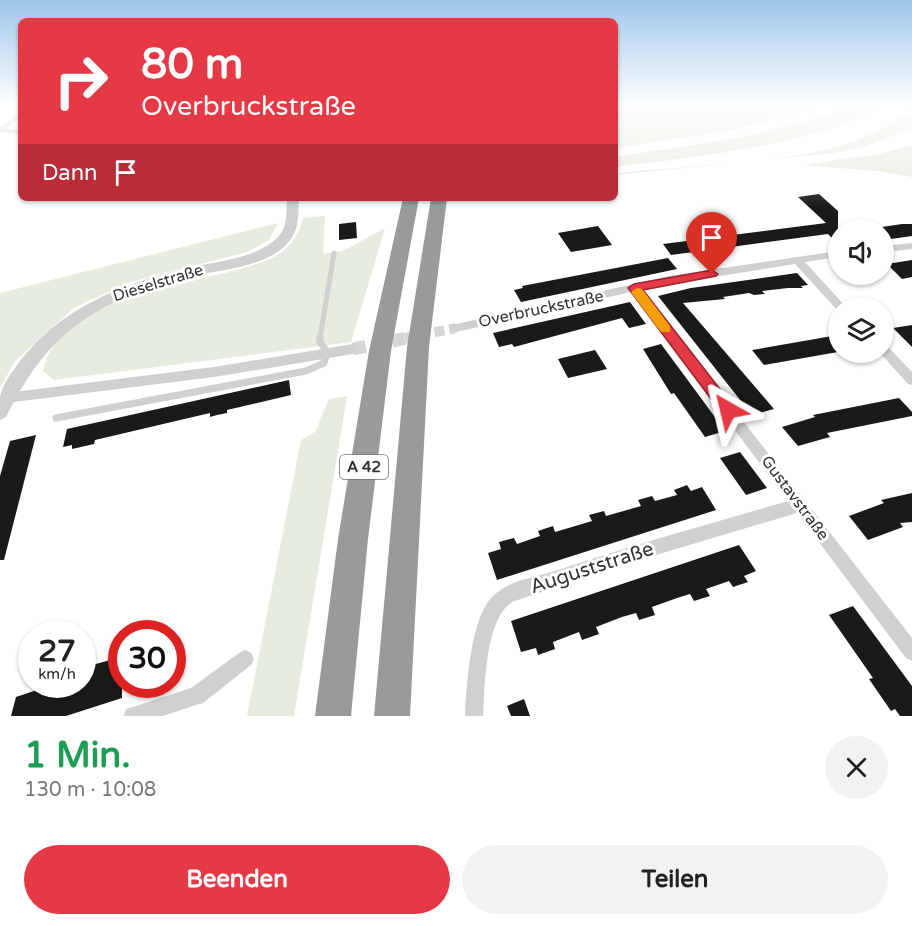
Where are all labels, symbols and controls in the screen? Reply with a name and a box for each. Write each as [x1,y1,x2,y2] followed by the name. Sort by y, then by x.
[141,39,243,90] text: 80 m
[42,42,120,120] icon: right
[141,90,356,123] text: Overbruckstraße
[109,156,142,189] icon: arrive
[42,160,97,186] text: Dann
[686,212,737,274] pin
[828,219,894,363] map controls
[828,219,894,285] button: sound
[695,221,728,254] icon: arrive
[110,260,206,306] street label: Dieselstraße
[477,286,605,332] street label: Overbruckstraße
[828,297,894,363] button: layers
[696,378,760,442] position arrow
[757,452,833,544] street label: Gustavstraße
[340,455,388,479] road number: A 42
[527,537,657,599] street label: Auguststraße
[108,620,186,698] speed limit sign: 30
[38,633,76,670] text: 27
[38,665,76,683] text: km/h
[24,734,131,777] text: 1 Min.
[825,736,888,799] button: close
[24,778,156,802] text: 130 m · 10:08
[24,845,450,914] button: Beenden
[462,845,888,914] button: Teilen

